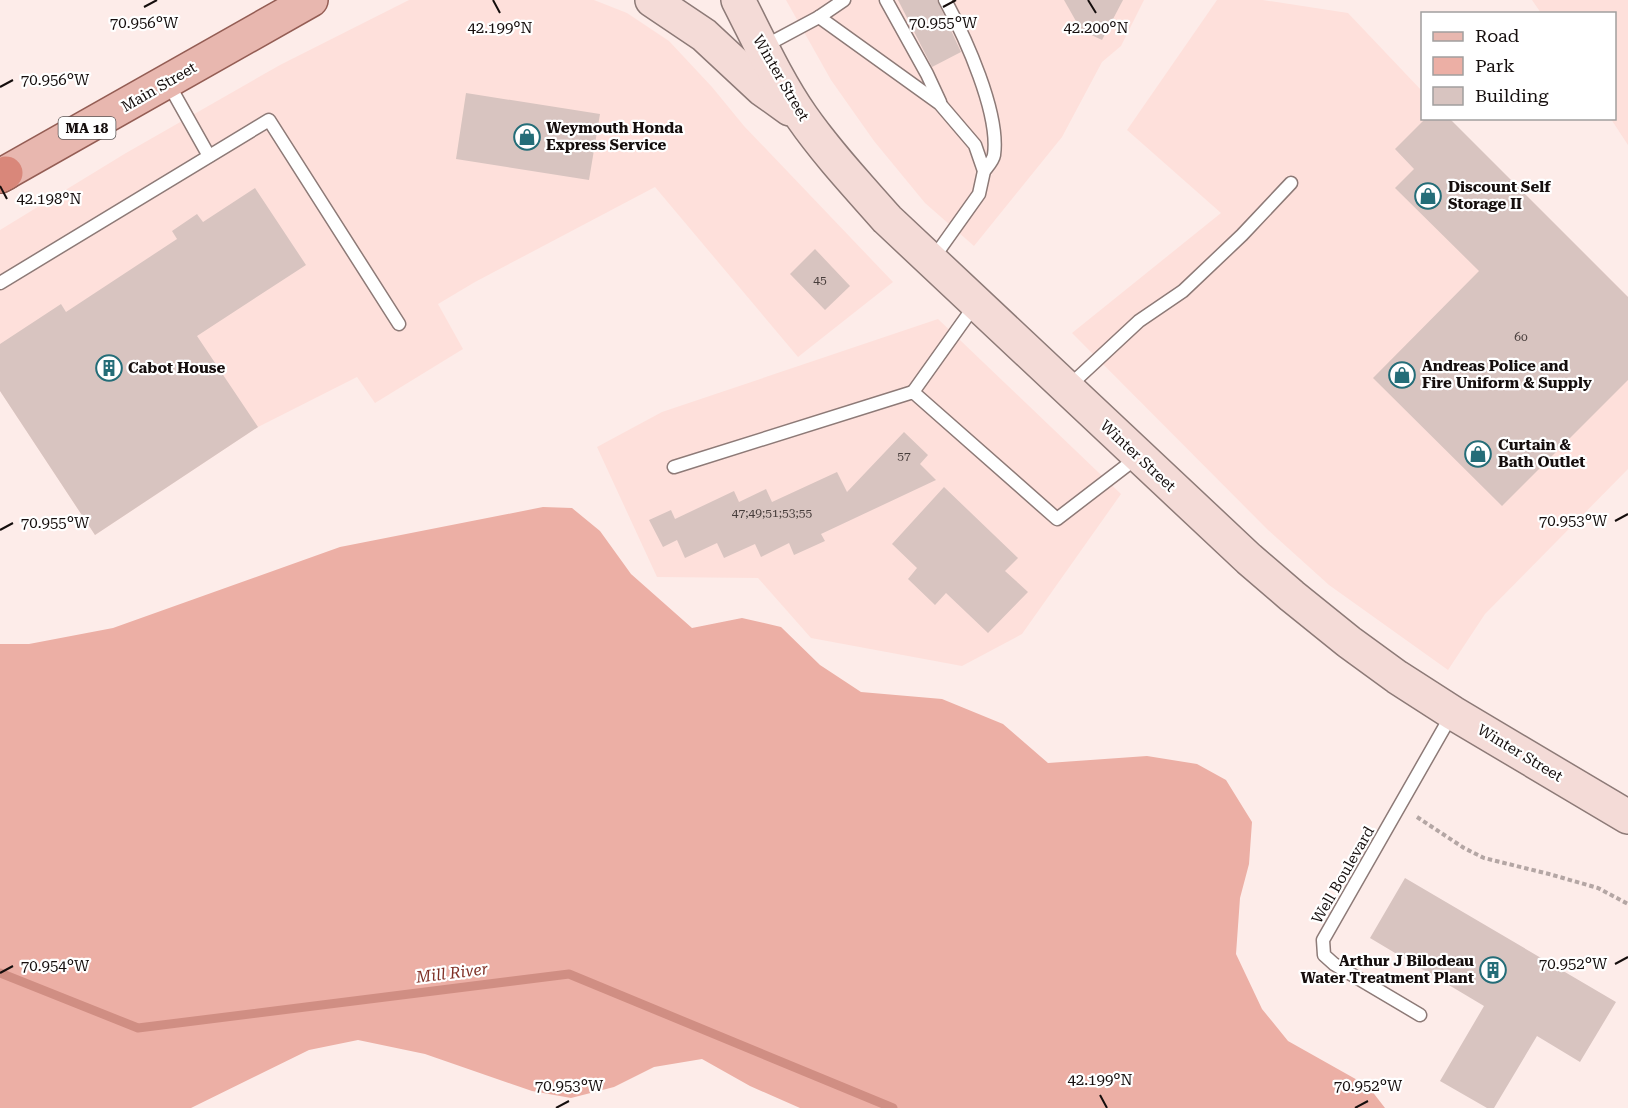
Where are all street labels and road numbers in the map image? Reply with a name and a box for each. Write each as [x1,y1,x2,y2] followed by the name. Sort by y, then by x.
[749,32,813,125] street label: Winter Street
[118,58,200,116] street label: Main Street
[58,117,116,139] road number: MA 18
[1097,417,1180,496] street label: Winter Street
[1474,720,1566,786] street label: Winter Street
[1308,823,1378,927] street label: Well Boulevard

